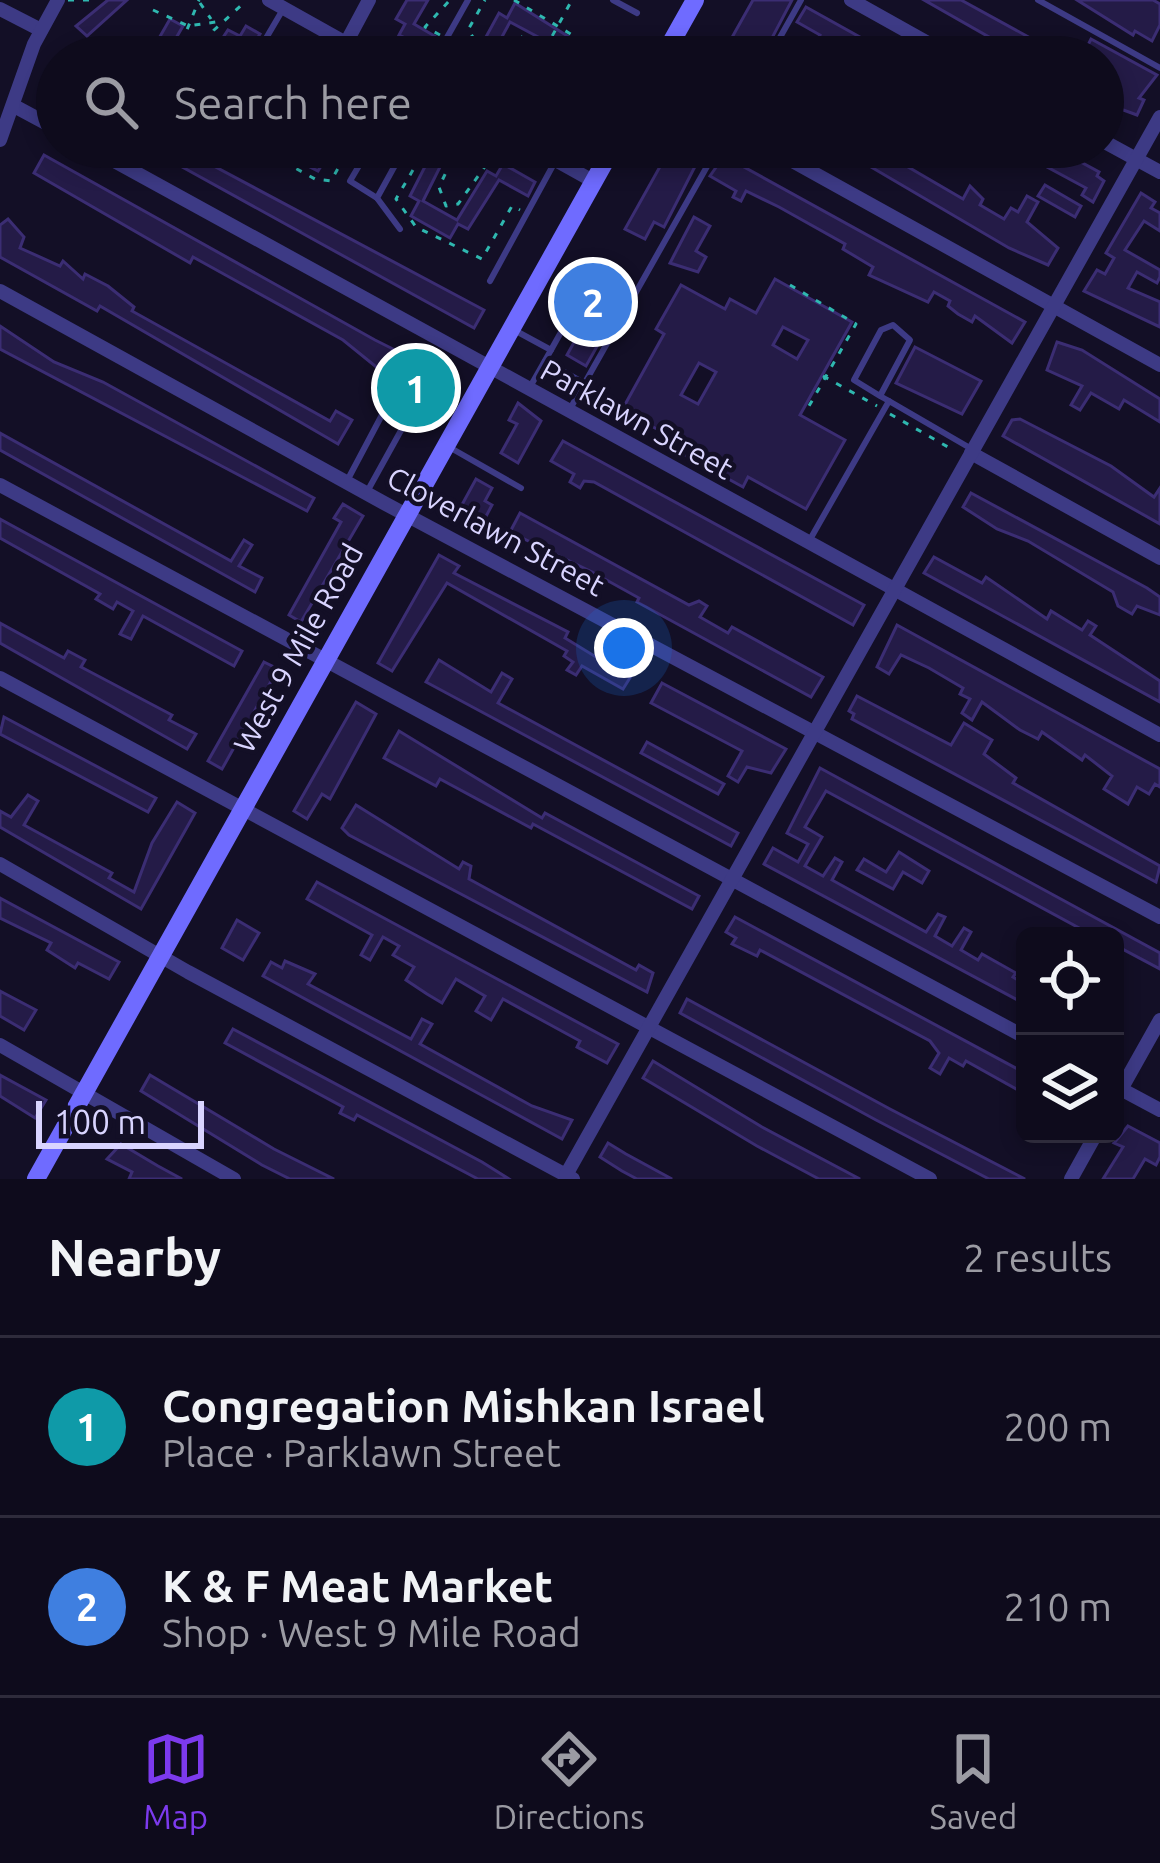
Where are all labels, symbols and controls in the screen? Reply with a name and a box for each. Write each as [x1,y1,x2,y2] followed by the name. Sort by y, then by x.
[36,36,1124,168] search box
[78,69,144,135] icon: search
[174,77,412,128] text: Search here
[554,257,632,347] pin: 2
[377,343,455,433] pin: 1
[535,352,739,486] street label: Parklawn Street
[382,460,610,603] street label: Cloverlawn Street
[227,538,369,758] street label: West 9 Mile Road
[594,618,654,678] your location
[1016,927,1124,1143] map controls
[1016,927,1124,1035] button: locate
[1016,1035,1124,1143] button: layers
[36,1095,204,1148] scale bar
[54,1103,146,1140] text: 100 m
[48,1228,221,1286] text: Nearby
[963,1236,1112,1279] text: 2 results
[162,1380,765,1431] text: Congregation Mishkan Israel
[76,1405,98,1448] text: 1
[1003,1405,1112,1448] text: 200 m
[162,1431,561,1474] text: Place · Parklawn Street
[162,1560,553,1611] text: K & F Meat Market
[76,1585,98,1628] text: 2
[1003,1585,1112,1628] text: 210 m
[162,1611,581,1654] text: Shop · West 9 Mile Road
[143,1726,209,1835] tab: Map
[494,1726,644,1835] tab: Directions
[930,1726,1017,1835] tab: Saved

